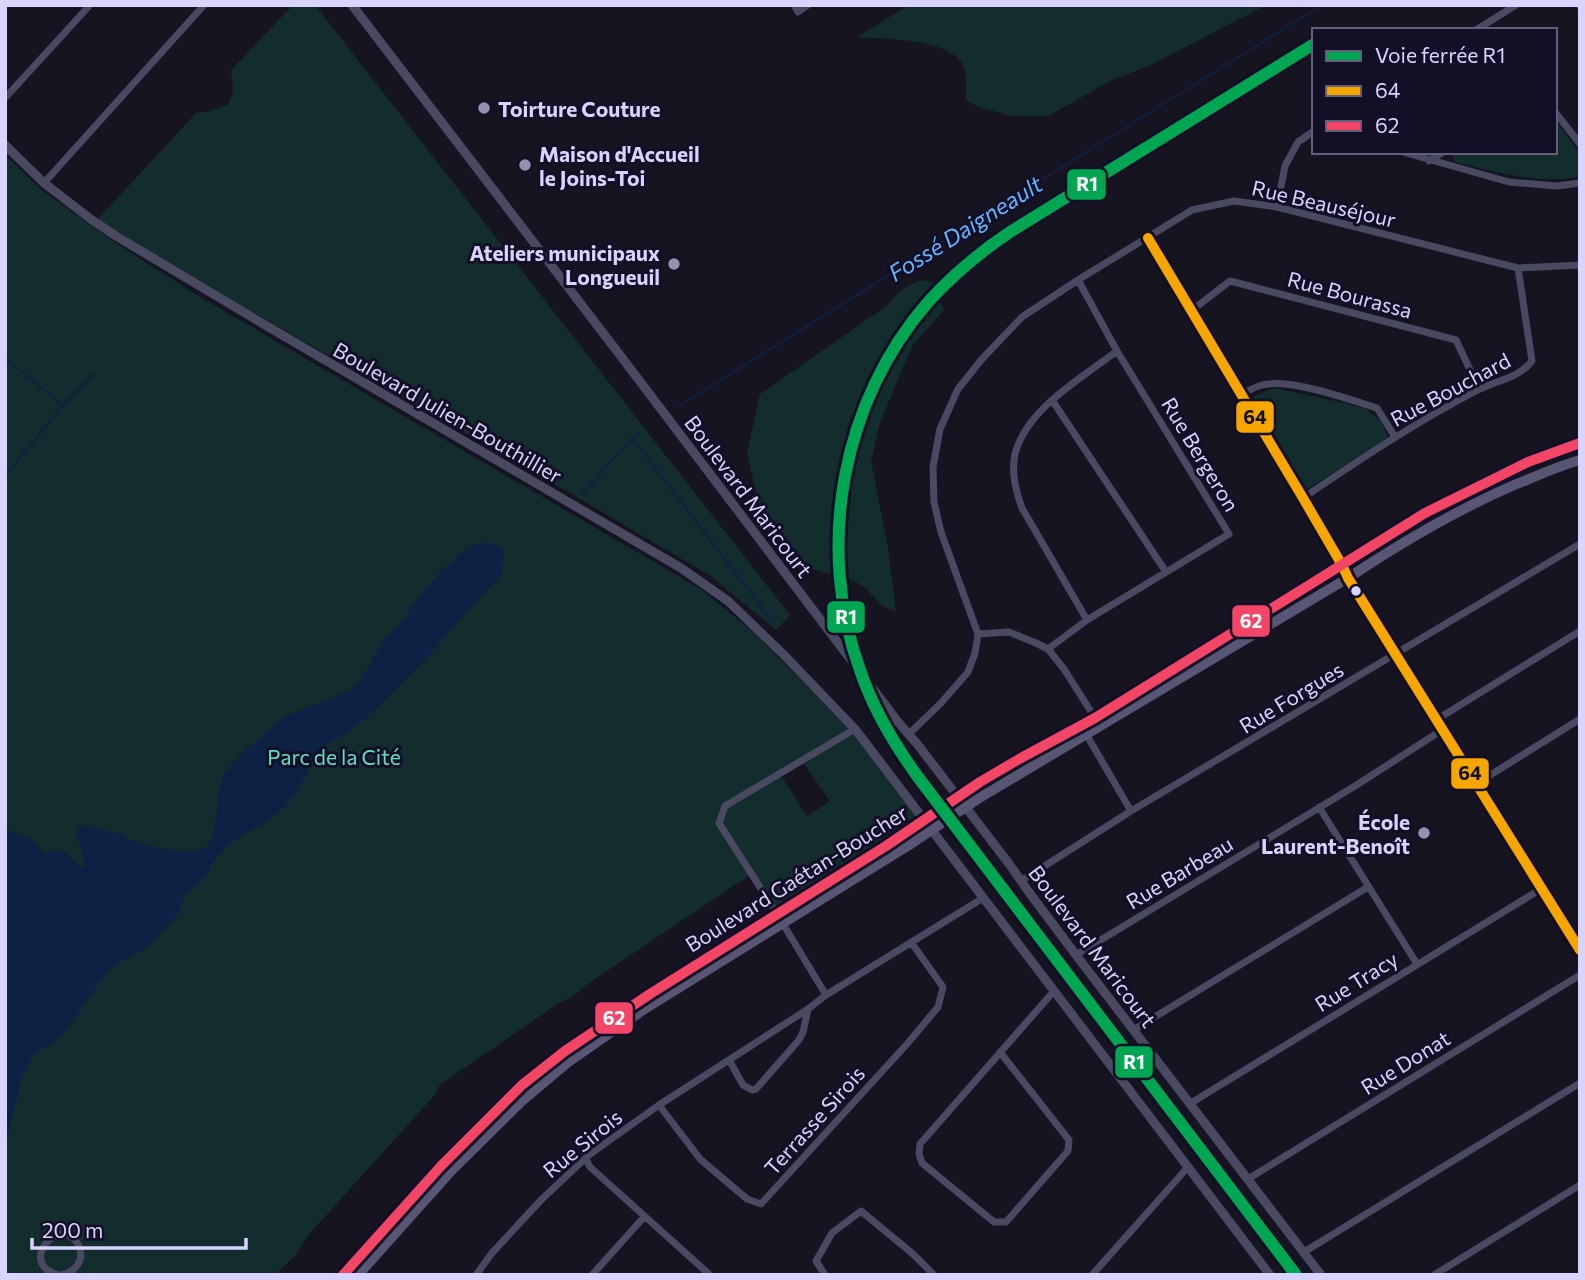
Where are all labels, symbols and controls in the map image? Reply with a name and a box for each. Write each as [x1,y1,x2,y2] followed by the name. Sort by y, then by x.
[1312,28,1557,154] legend
[1375,42,1506,67] text: Voie ferrée R1
[1375,77,1401,102] text: 64
[498,96,661,121] place label: Toirture Couture
[476,100,492,116] marker: Toirture Couture
[1375,112,1399,137] text: 62
[539,141,700,190] place label: Maison d'Accueil le Joins-Toi
[517,157,533,173] marker: Maison d'Accueil le Joins-Toi
[1066,168,1107,201] line badge: R1
[883,169,1048,287] water label: Fossé Daigneault
[1076,172,1098,195] text: R1
[1250,174,1398,232] street label: Rue Beauséjour
[469,240,660,289] place label: Ateliers municipaux Longueuil
[666,256,682,272] marker: Ateliers municipaux Longueuil
[1285,265,1415,323] street label: Rue Bourassa
[329,336,567,488] street label: Boulevard Julien-Bouthillier
[1386,347,1514,431] street label: Rue Bouchard
[1157,392,1245,516] street label: Rue Bergeron
[1235,400,1275,434] line badge: 64
[1243,405,1267,428] text: 64
[680,410,818,582] street label: Boulevard Maricourt
[1349,584,1363,598] unlabelled marker
[826,600,866,634] line badge: R1
[1231,604,1271,638] line badge: 62
[835,605,857,628] text: R1
[1240,609,1262,632] text: 62
[1234,656,1348,738] street label: Rue Forgues
[267,744,401,769] park label: Parc de la Cité
[1450,757,1490,790] line badge: 64
[1458,761,1482,784] text: 64
[680,799,912,957] street label: Boulevard Gaétan-Boucher
[1261,809,1410,858] place label: École Laurent-Benoît
[1416,825,1432,841] marker: École Laurent-Benoît
[1121,830,1237,914] street label: Rue Barbeau
[1024,860,1162,1032] street label: Boulevard Maricourt
[1310,946,1402,1016] street label: Rue Tracy
[594,1001,634,1035] line badge: 62
[603,1006,625,1029] text: 62
[1356,1025,1454,1099] street label: Rue Donat
[1114,1045,1154,1079] line badge: R1
[1123,1050,1145,1073] text: R1
[759,1060,869,1180] street label: Terrasse Sirois
[538,1104,626,1182] street label: Rue Sirois
[32,1206,245,1250] scale bar
[42,1217,103,1242] text: 200 m

